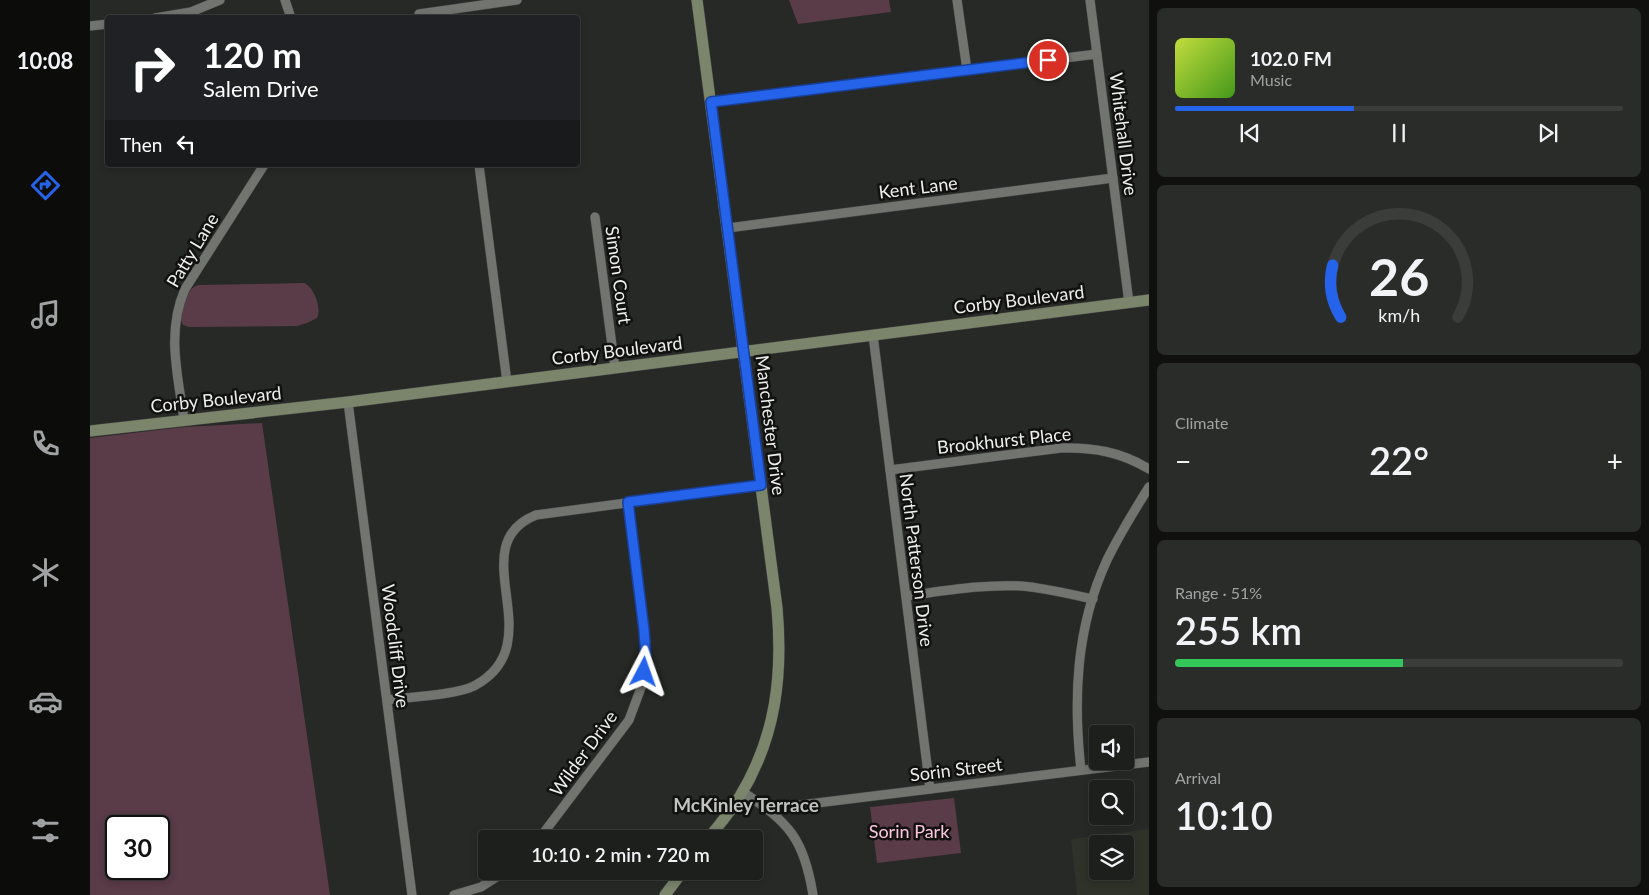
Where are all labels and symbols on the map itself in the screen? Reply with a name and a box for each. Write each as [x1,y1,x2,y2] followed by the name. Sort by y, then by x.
[1027,39,1069,81] pin
[1106,71,1142,197] street label: Whitehall Drive
[877,171,959,203] street label: Kent Lane
[161,209,223,291] street label: Patty Lane
[601,225,637,326] street label: Simon Court
[952,280,1086,318] street label: Corby Boulevard
[550,331,684,369] street label: Corby Boulevard
[751,354,791,496] street label: Manchester Drive
[149,381,283,417] street label: Corby Boulevard
[936,422,1072,458] street label: Brookhurst Place
[895,472,939,648] street label: North Patterson Drive
[377,583,415,709] street label: Woodcliff Drive
[617,645,669,697] position arrow
[545,706,621,800] street label: Wilder Drive
[909,752,1004,786] street label: Sorin Street
[673,793,819,816] district label: McKinley Terrace
[105,815,170,880] speed limit sign: 30
[869,820,950,842] park label: Sorin Park

